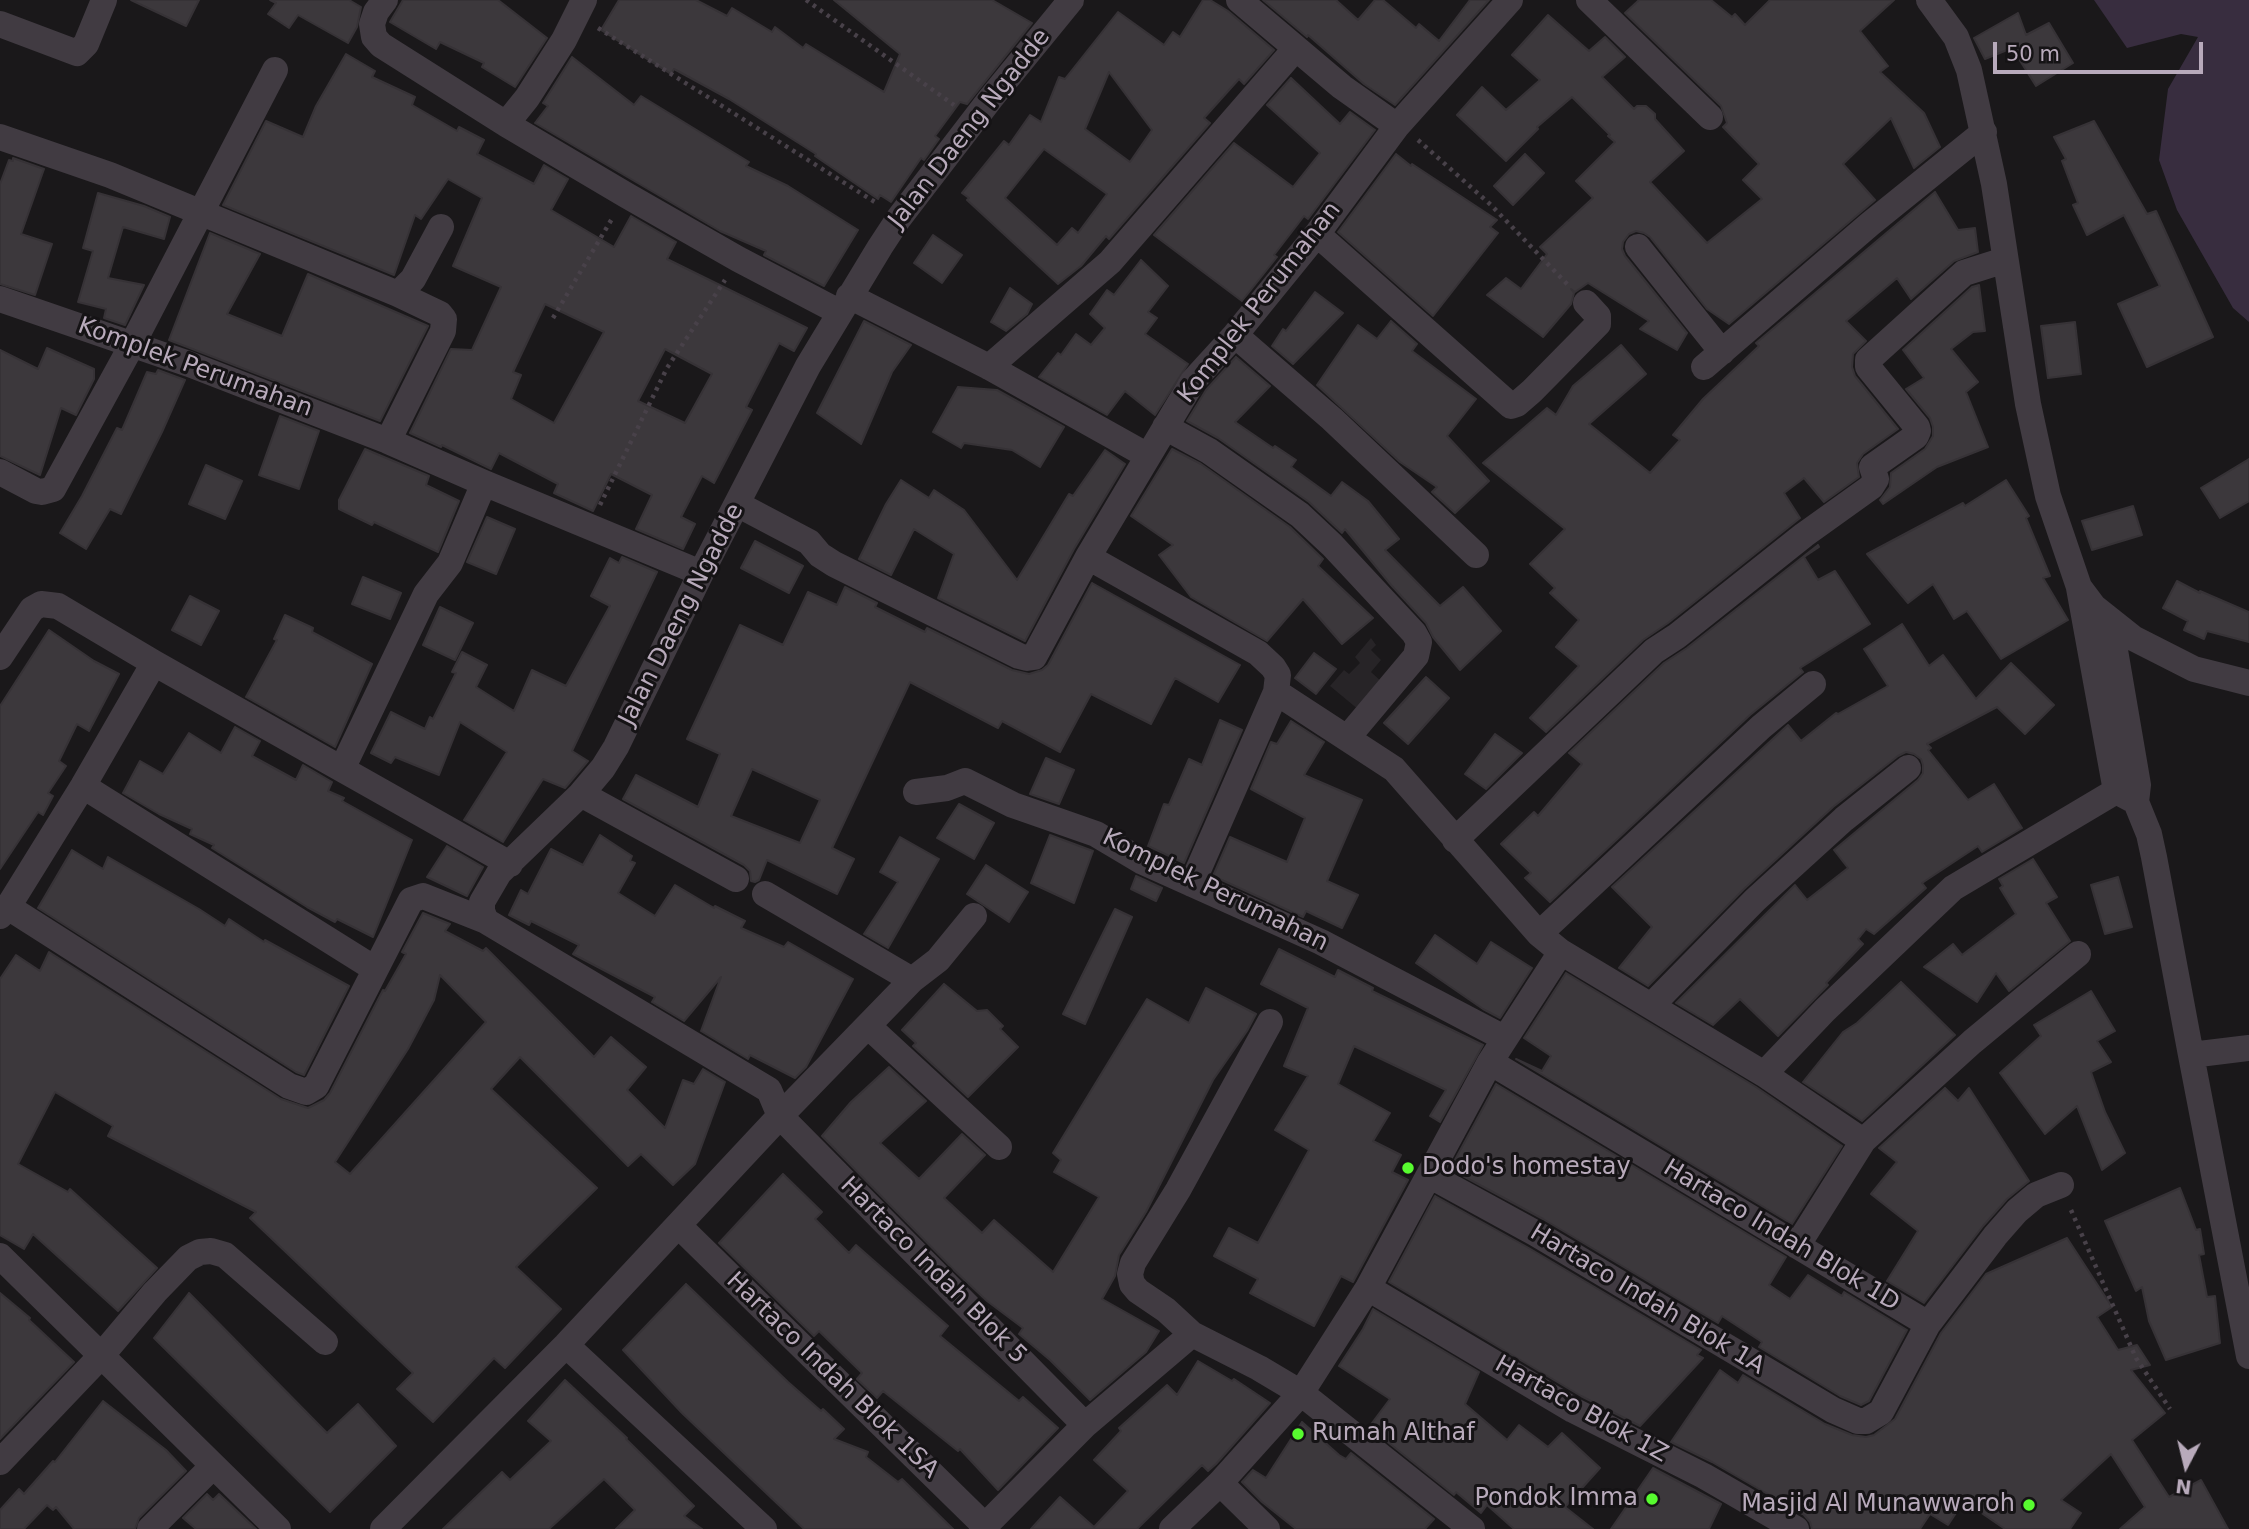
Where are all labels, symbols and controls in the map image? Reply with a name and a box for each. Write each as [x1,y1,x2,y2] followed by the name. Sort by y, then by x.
[883,24,1057,234] street label: Jalan Daeng Ngadde
[1997,28,2207,72] scale bar
[2006,42,2060,66] text: 50 m
[1172,197,1348,409] street label: Komplek Perumahan
[74,312,316,424] street label: Komplek Perumahan
[614,499,750,731] street label: Jalan Daeng Ngadde
[1097,824,1333,958] street label: Komplek Perumahan
[1422,1154,1631,1182] place label: Dodo's homestay
[1658,1154,1904,1318] street label: Hartaco Indah Blok 1D
[1400,1160,1416,1176] marker: Dodo's homestay
[834,1172,1032,1370] street label: Hartaco Indah Blok 5
[1525,1219,1769,1381] street label: Hartaco Indah Blok 1A
[720,1267,944,1485] street label: Hartaco Indah Blok 1SA
[1489,1351,1673,1469] street label: Hartaco Blok 1Z
[1312,1420,1475,1448] place label: Rumah Althaf
[1290,1426,1306,1442] marker: Rumah Althaf
[2151,1431,2221,1501] north arrow
[2174,1475,2193,1499] text: N
[1474,1485,1638,1513] place label: Pondok Imma
[1644,1491,1660,1507] marker: Pondok Imma
[1741,1491,2015,1519] place label: Masjid Al Munawwaroh
[2021,1497,2037,1513] marker: Masjid Al Munawwaroh

